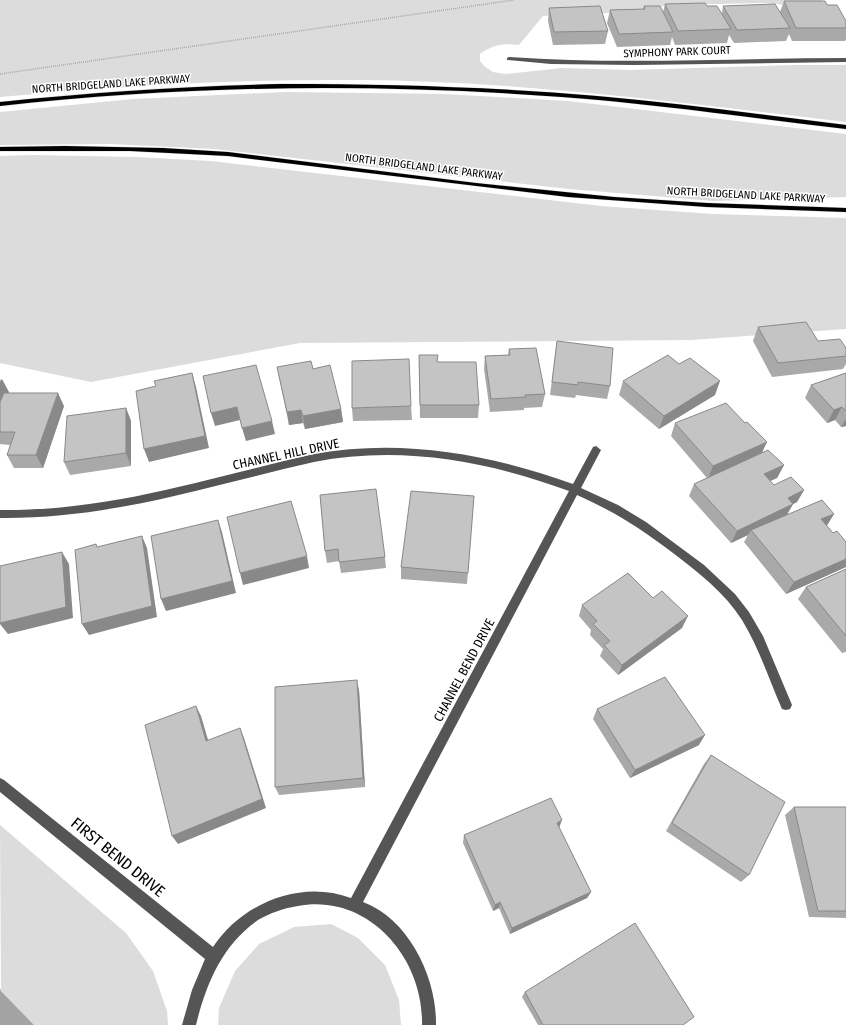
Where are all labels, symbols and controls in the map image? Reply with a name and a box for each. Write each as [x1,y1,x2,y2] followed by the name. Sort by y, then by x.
[623,44,732,60] street label: SYMPHONY PARK COURT
[31,72,191,96] street label: NORTH BRIDGELAND LAKE PARKWAY
[344,151,504,183] street label: NORTH BRIDGELAND LAKE PARKWAY
[666,184,826,206] street label: NORTH BRIDGELAND LAKE PARKWAY
[231,435,341,473] street label: CHANNEL HILL DRIVE
[431,616,497,724] street label: CHANNEL BEND DRIVE
[67,813,169,901] street label: FIRST BEND DRIVE

